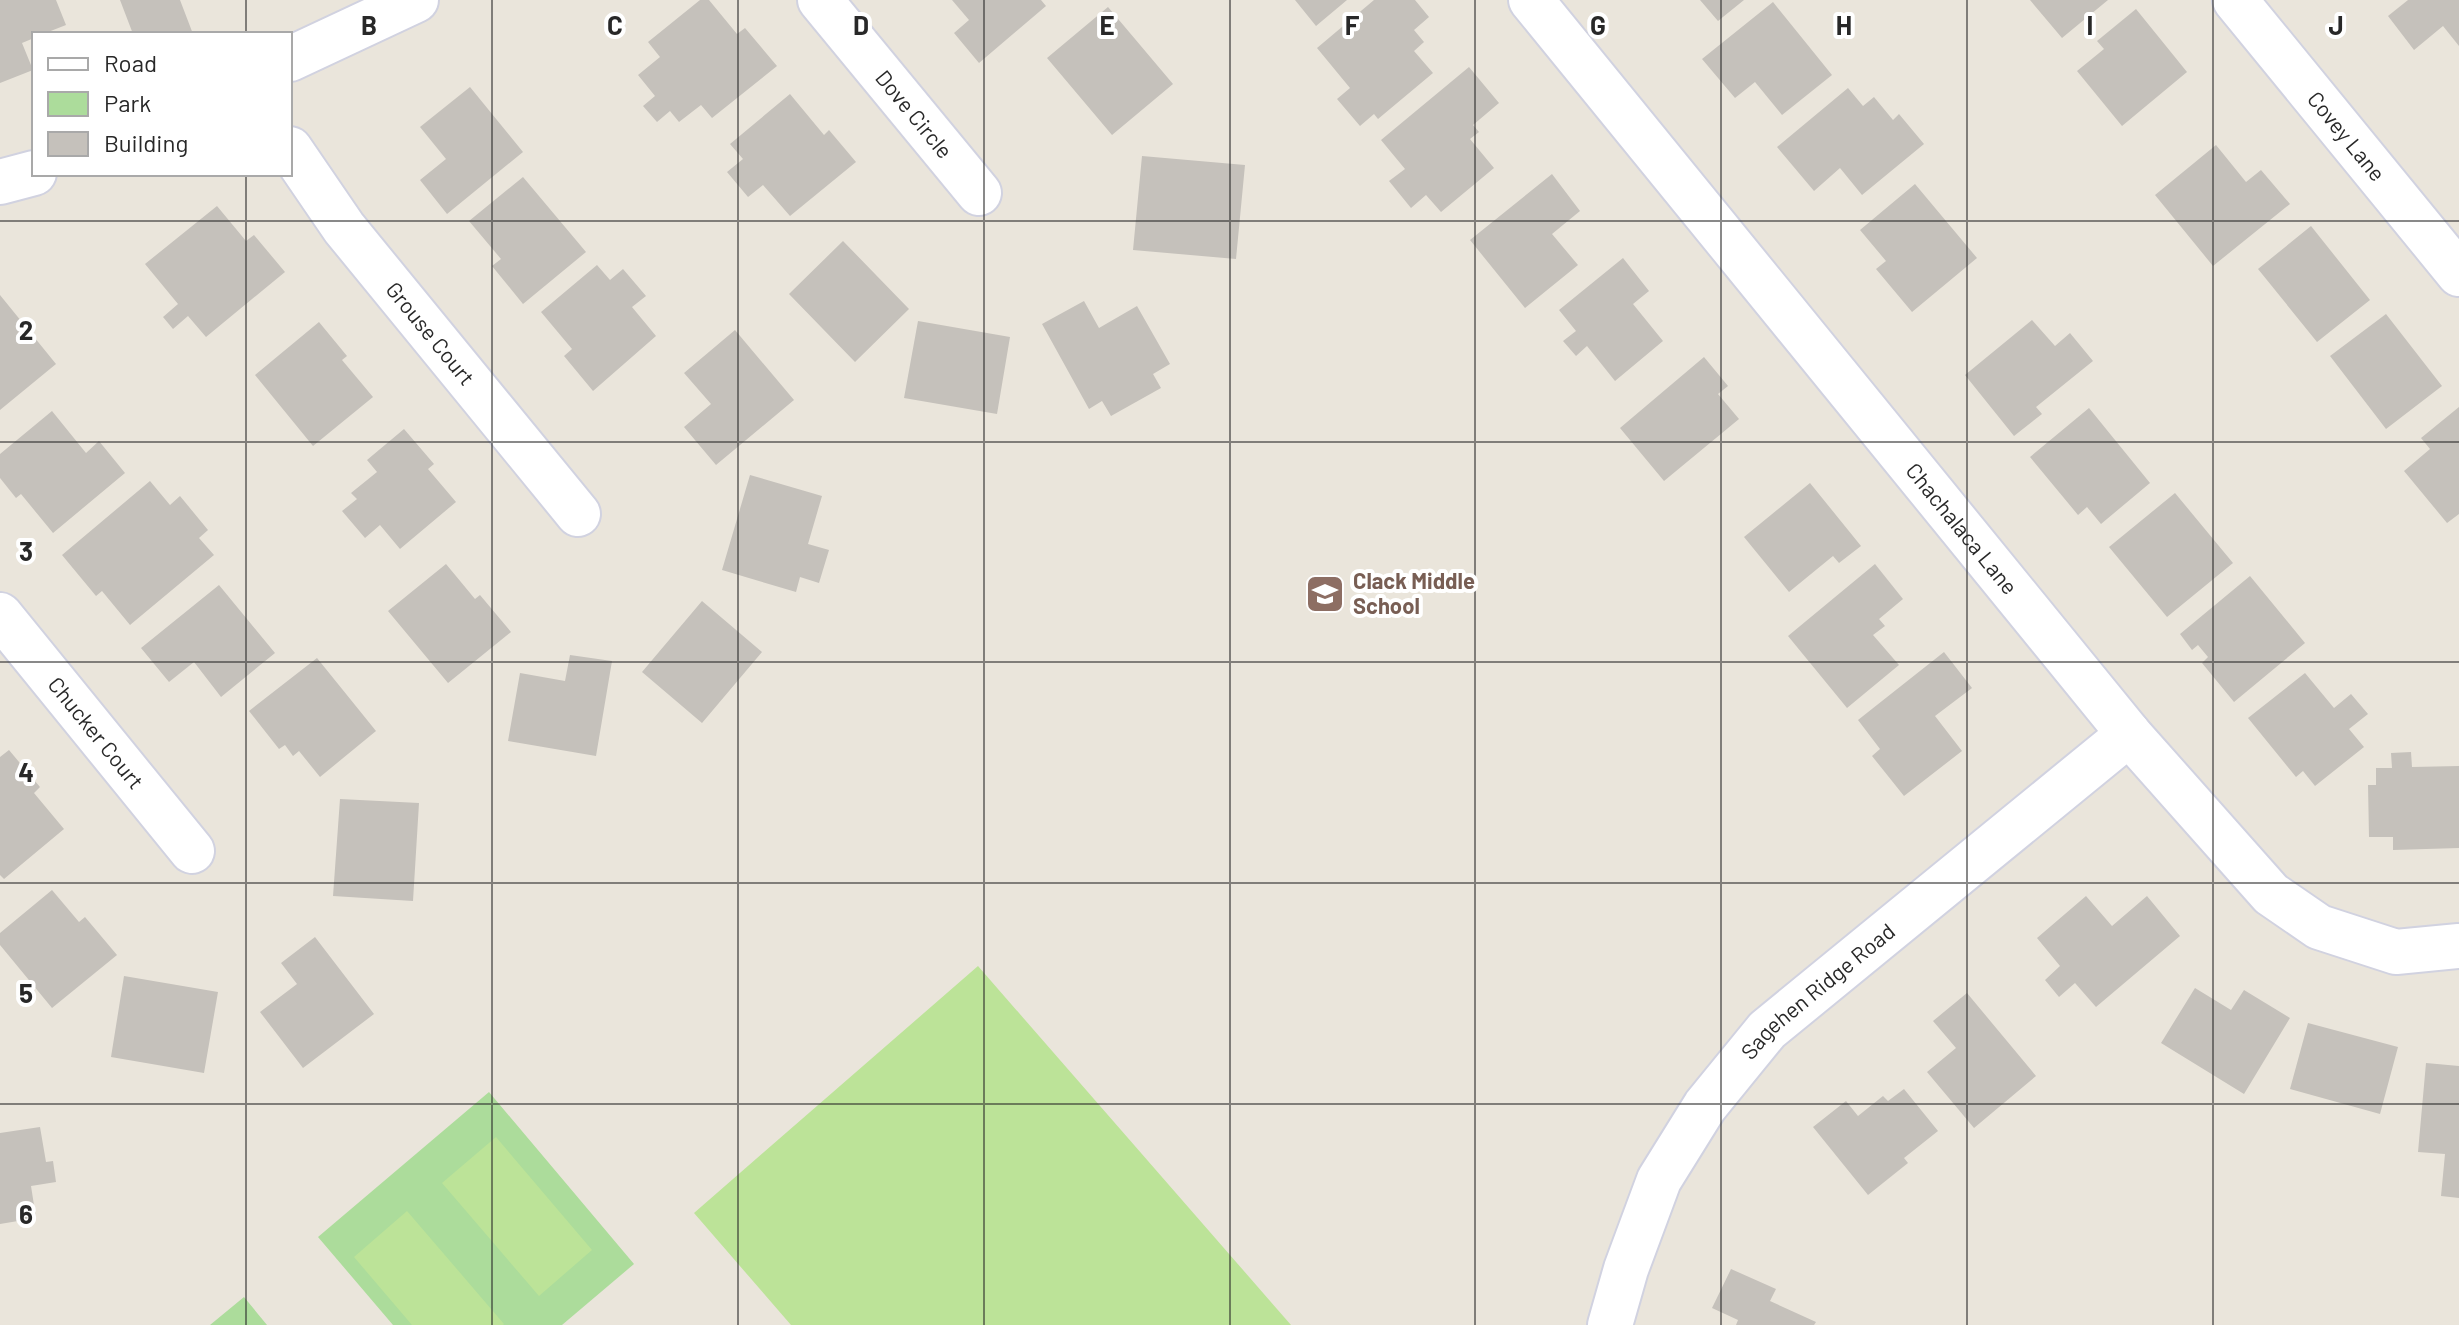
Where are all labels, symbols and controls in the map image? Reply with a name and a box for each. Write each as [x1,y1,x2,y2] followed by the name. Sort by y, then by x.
[361,9,377,40] text: B
[607,9,623,40] text: C
[853,9,869,40] text: D
[1099,9,1115,40] text: E
[1345,9,1360,40] text: F
[1590,9,1606,40] text: G
[1836,9,1852,40] text: H
[2087,9,2093,40] text: I
[2328,9,2344,40] text: J
[32,32,292,176] legend
[104,48,157,77] text: Road
[871,64,959,163] street label: Dove Circle
[2303,86,2391,186] street label: Covey Lane
[104,88,151,117] text: Park
[104,128,188,157] text: Building
[381,276,481,390] street label: Grouse Court
[19,314,33,345] text: 2
[1901,457,2024,599] street label: Chachalaca Lane
[19,535,33,566] text: 3
[1353,567,1475,618] place label: Clack Middle School
[1304,573,1346,615] school or university icon: Clack Middle School
[43,671,150,794] street label: Chucker Court
[18,756,34,787] text: 4
[1735,917,1899,1064] street label: Sagehen Ridge Road
[19,977,33,1008] text: 5
[19,1198,33,1229] text: 6

